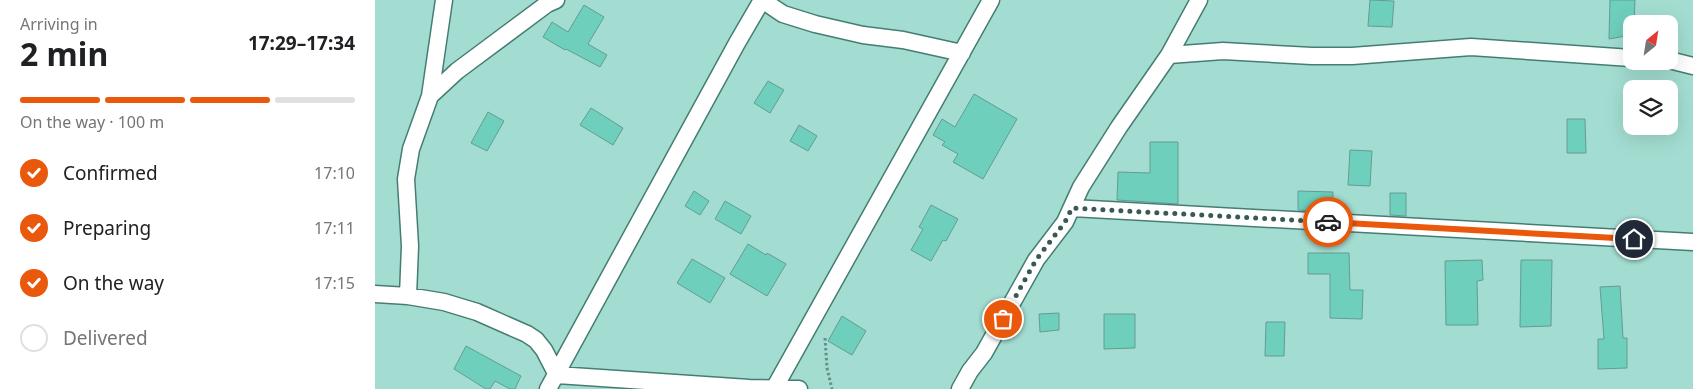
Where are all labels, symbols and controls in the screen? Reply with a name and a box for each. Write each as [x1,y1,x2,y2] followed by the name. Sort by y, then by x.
[20,13,98,35] text: Arriving in
[1623,15,1677,70] north arrow
[1623,15,1678,135] map controls
[248,30,355,56] text: 17:29–17:34
[20,32,108,75] text: 2 min
[1623,80,1678,135] button: layers
[20,111,164,133] text: On the way · 100 m
[20,159,48,187] icon: check
[63,160,158,186] text: Confirmed
[314,162,355,184] text: 17:10
[1303,197,1353,247] courier
[1314,208,1342,236] icon: car
[20,214,48,242] icon: check
[63,215,151,241] text: Preparing
[314,217,355,239] text: 17:11
[1613,218,1655,260] pin
[1620,225,1648,253] icon: home
[20,269,48,297] icon: check
[63,270,164,296] text: On the way
[314,272,355,294] text: 17:15
[982,298,1024,340] pin
[989,305,1017,333] icon: bag
[63,325,148,351] text: Delivered

